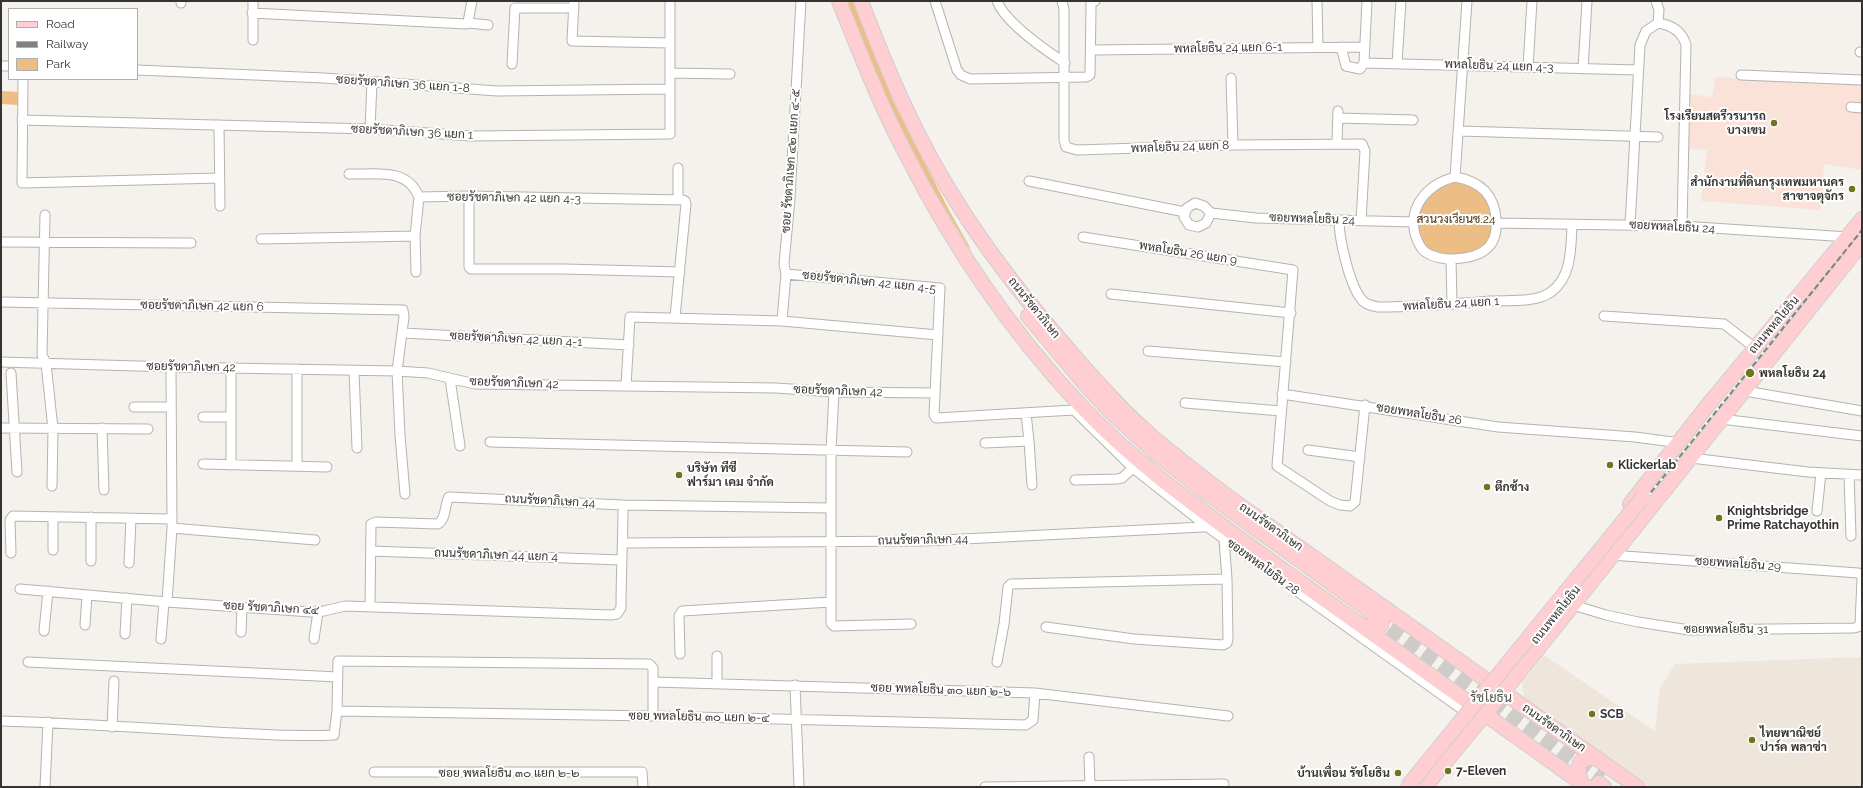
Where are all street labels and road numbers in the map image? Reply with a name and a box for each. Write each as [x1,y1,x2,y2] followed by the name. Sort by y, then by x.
[1173,40,1283,56] street label: พหลโยธิน 24 แยก 6-1
[1444,57,1554,75] street label: พหลโยธิน 24 แยก 4-3
[336,72,470,96] street label: ซอยรัชดาภิเษก 36 แยก 1-8
[779,89,803,233] street label: ซอย รัชดาภิเษก ๔๒ แยก ๔-๕
[351,122,473,142] street label: ซอยรัชดาภิเษก 36 แยก 1
[1130,138,1230,156] street label: พหลโยธิน 24 แยก 8
[447,190,581,206] street label: ซอยรัชดาภิเษก 42 แยก 4-3
[1269,210,1355,228] street label: ซอยพหลโยธิน 24
[1629,218,1715,236] street label: ซอยพหลโยธิน 24
[1138,238,1238,268] street label: พหลโยธิน 26 แยก 9
[801,268,937,296] street label: ซอยรัชดาภิเษก 42 แยก 4-5
[1005,275,1063,341] street label: ถนนรัชดาภิเษก
[1746,293,1802,357] street label: ถนนพหลโยธิน
[1402,294,1500,314] street label: พหลโยธิน 24 แยก 1
[140,298,264,314] street label: ซอยรัชดาภิเษก 42 แยก 6
[449,328,583,350] street label: ซอยรัชดาภิเษก 42 แยก 4-1
[146,359,236,375] street label: ซอยรัชดาภิเษก 42
[469,374,559,392] street label: ซอยรัชดาภิเษก 42
[793,382,883,400] street label: ซอยรัชดาภิเษก 42
[1375,400,1463,428] street label: ซอยพหลโยธิน 26
[504,491,596,511] street label: ถนนรัชดาภิเษก 44
[1236,500,1306,554] street label: ถนนรัชดาภิเษก
[878,532,968,548] street label: ถนนรัชดาภิเษก 44
[1224,536,1302,598] street label: ซอยพหลโยธิน 28
[434,546,558,564] street label: ถนนรัชดาภิเษก 44 แยก 4
[1694,554,1782,574] street label: ซอยพหลโยธิน 29
[1528,583,1584,647] street label: ถนนพหลโยธิน
[223,598,319,618] street label: ซอย รัชดาภิเษก ๔๔
[1684,622,1768,636] street label: ซอยพหลโยธิน 31
[870,680,1012,700] street label: ซอย พหลโยธิน ๓๐ แยก ๒-๖
[1519,701,1589,755] street label: ถนนรัชดาภิเษก
[629,709,769,725] street label: ซอย พหลโยธิน ๓๐ แยก ๒-๔
[439,766,579,780] street label: ซอย พหลโยธิน ๓๐ แยก ๒-๒

